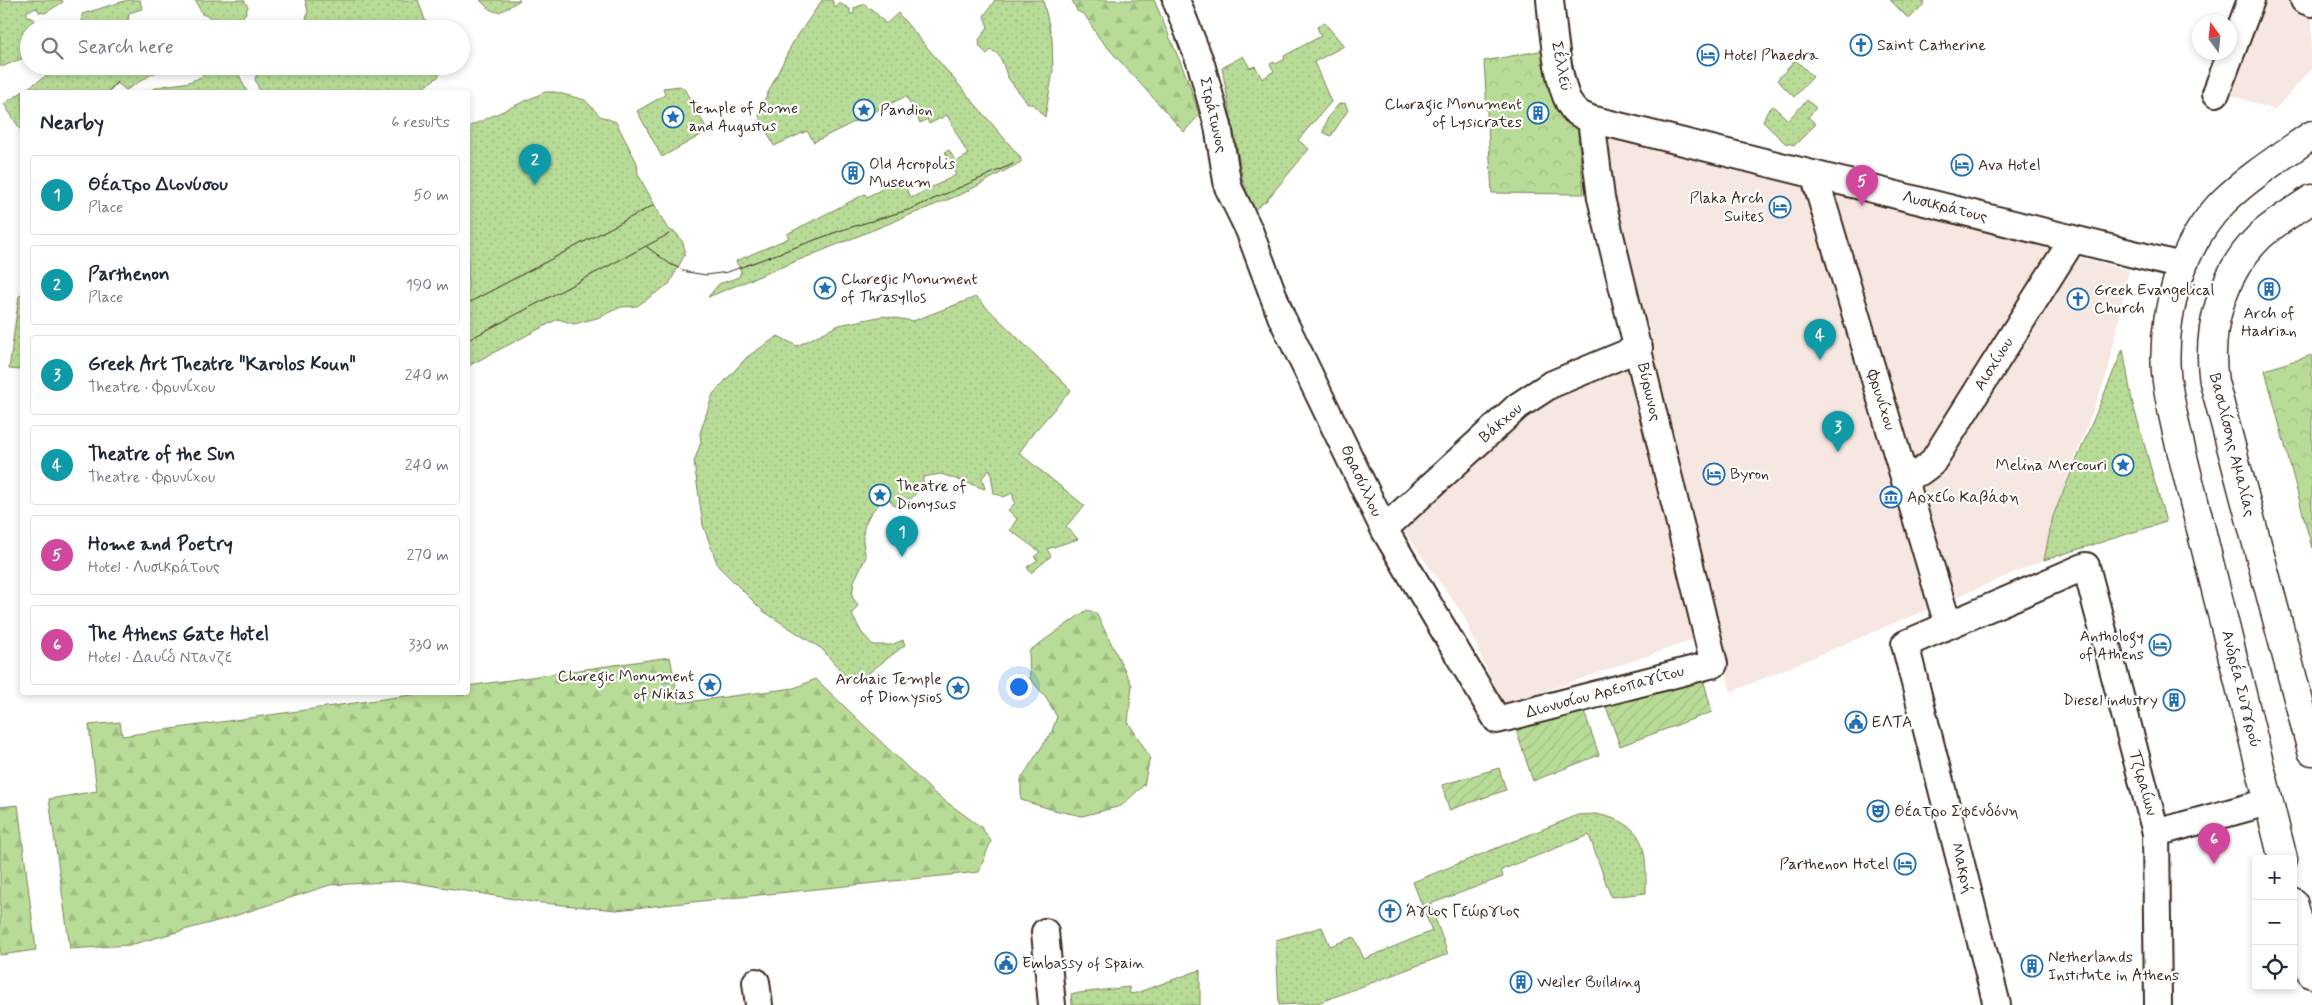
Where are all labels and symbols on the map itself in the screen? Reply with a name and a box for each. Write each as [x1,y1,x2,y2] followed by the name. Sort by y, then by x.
[2192,15,2237,60] north arrow
[1849,33,1873,57] church icon: Saint Catherine
[1877,35,1986,56] place label: Saint Catherine
[1546,40,1577,92] street label: Σέλλεϋ
[1696,43,1720,67] hotel icon: Hotel Phaedra
[1724,45,1819,66] place label: Hotel Phaedra
[1194,75,1232,155] street label: Στράτωνος
[1385,94,1522,133] place label: Choragic Monument of Lysicrates
[689,98,798,137] place label: Temple of Rome and Augustus
[852,98,876,122] place icon: Pandion
[880,100,933,121] place label: Pandion
[1526,101,1550,125] building icon: Choragic Monument of Lysicrates
[661,105,685,129] place icon: Temple of Rome and Augustus
[519,144,551,185] pin: 2
[1950,153,1974,177] hotel icon: Ava Hotel
[869,154,955,193] place label: Old Acropolis Museum
[1978,155,2041,176] place label: Ava Hotel
[841,161,865,185] building icon: Old Acropolis Museum
[1846,165,1878,206] pin: 5
[1900,186,1990,228] street label: Λυσικράτους
[1689,188,1764,227] place label: Plaka Arch Suites
[1768,195,1792,219] hotel icon: Plaka Arch Suites
[841,269,978,308] place label: Choregic Monument of Thrasyllos
[813,276,837,300] place icon: Choregic Monument of Thrasyllos
[2257,277,2281,301] building icon: Arch of Hadrian
[2094,280,2214,319] place label: Greek Evangelical Church
[2066,287,2090,311] church icon: Greek Evangelical Church
[2241,303,2297,342] place label: Arch of Hadrian
[1804,319,1836,360] pin: 4
[1969,333,2019,395] street label: Αισχίνου
[1632,361,1666,423] street label: Βύρωνος
[1862,366,1900,433] street label: Φρυνίχου
[2204,371,2260,519] street label: Βασιλίσσης Αμαλίας
[1475,398,1527,448] street label: Βάκχου
[1822,411,1854,452] pin: 3
[1335,442,1387,520] street label: Θρασύλλου
[2111,453,2135,477] place icon: Melina Mercouri
[1996,455,2107,476] place label: Melina Mercouri
[1702,462,1726,486] hotel icon: Byron
[1730,464,1769,485] place label: Byron
[896,476,966,515] place label: Theatre of Dionysus
[868,483,892,507] place icon: Theatre of Dionysus
[1879,485,1903,509] museum icon: Αρχείο Καβάφη
[1907,487,2019,508] place label: Αρχείο Καβάφη
[886,516,918,557] pin: 1
[2079,626,2144,665] place label: Anthology of Athens
[2216,628,2267,750] street label: Ανδρέα Συγγρού
[2148,633,2172,657] hotel icon: Anthology of Athens
[1523,661,1687,723] street label: Διονυσίου Αρεοπαγίτου
[557,666,694,705] place label: Choregic Monument of Nikias
[836,669,942,708] place label: Archaic Temple of Dionysios
[698,673,722,697] place icon: Choregic Monument of Nikias
[1006,674,1032,700] your location
[946,676,970,700] place icon: Archaic Temple of Dionysios
[2162,688,2186,712] building icon: Diesel industry
[2063,690,2158,711] place label: Diesel industry
[1844,710,1868,734] public building icon: ΕΛΤΑ
[1872,712,1912,733] place label: ΕΛΤΑ
[2124,748,2162,818] street label: Τζιραίων
[1866,799,1890,823] theatre icon: Θέατρο Σφενδόνη
[1894,800,2019,822] place label: Θέατρο Σφενδόνη
[2198,823,2230,864] pin: 6
[1946,840,1978,896] street label: Μακρή
[1893,852,1917,876] hotel icon: Parthenon Hotel
[1779,854,1889,875] place label: Parthenon Hotel
[1378,899,1402,923] church icon: Άγιος Γεώργιος
[1406,901,1520,922] place label: Άγιος Γεώργιος
[2048,947,2179,986] place label: Netherlands Institute in Athens
[994,951,1018,975] public building icon: Embassy of Spain
[1022,953,1145,974] place label: Embassy of Spain
[2020,954,2044,978] building icon: Netherlands Institute in Athens
[1509,970,1533,994] building icon: Weiler Building
[1537,972,1641,993] place label: Weiler Building

